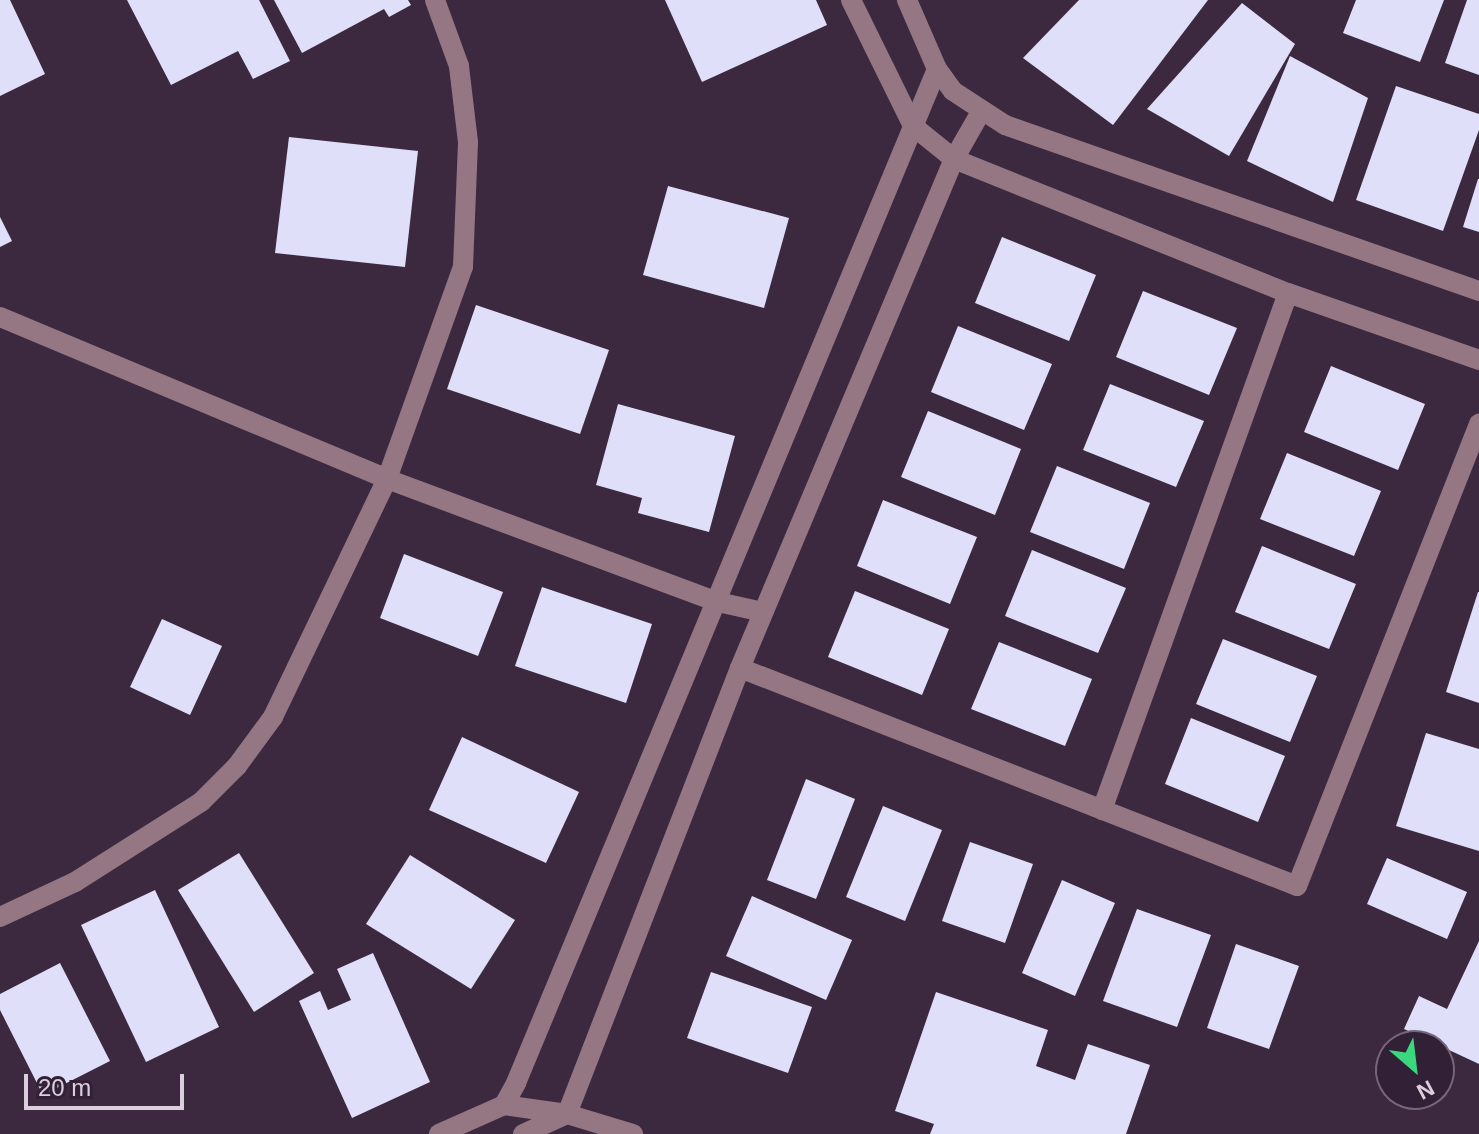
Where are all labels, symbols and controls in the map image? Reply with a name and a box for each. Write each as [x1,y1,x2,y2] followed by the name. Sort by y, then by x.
[1375,1030,1455,1110] north arrow
[28,1058,188,1108] scale bar
[38,1074,91,1101] text: 20 m
[1413,1075,1438,1105] text: N

